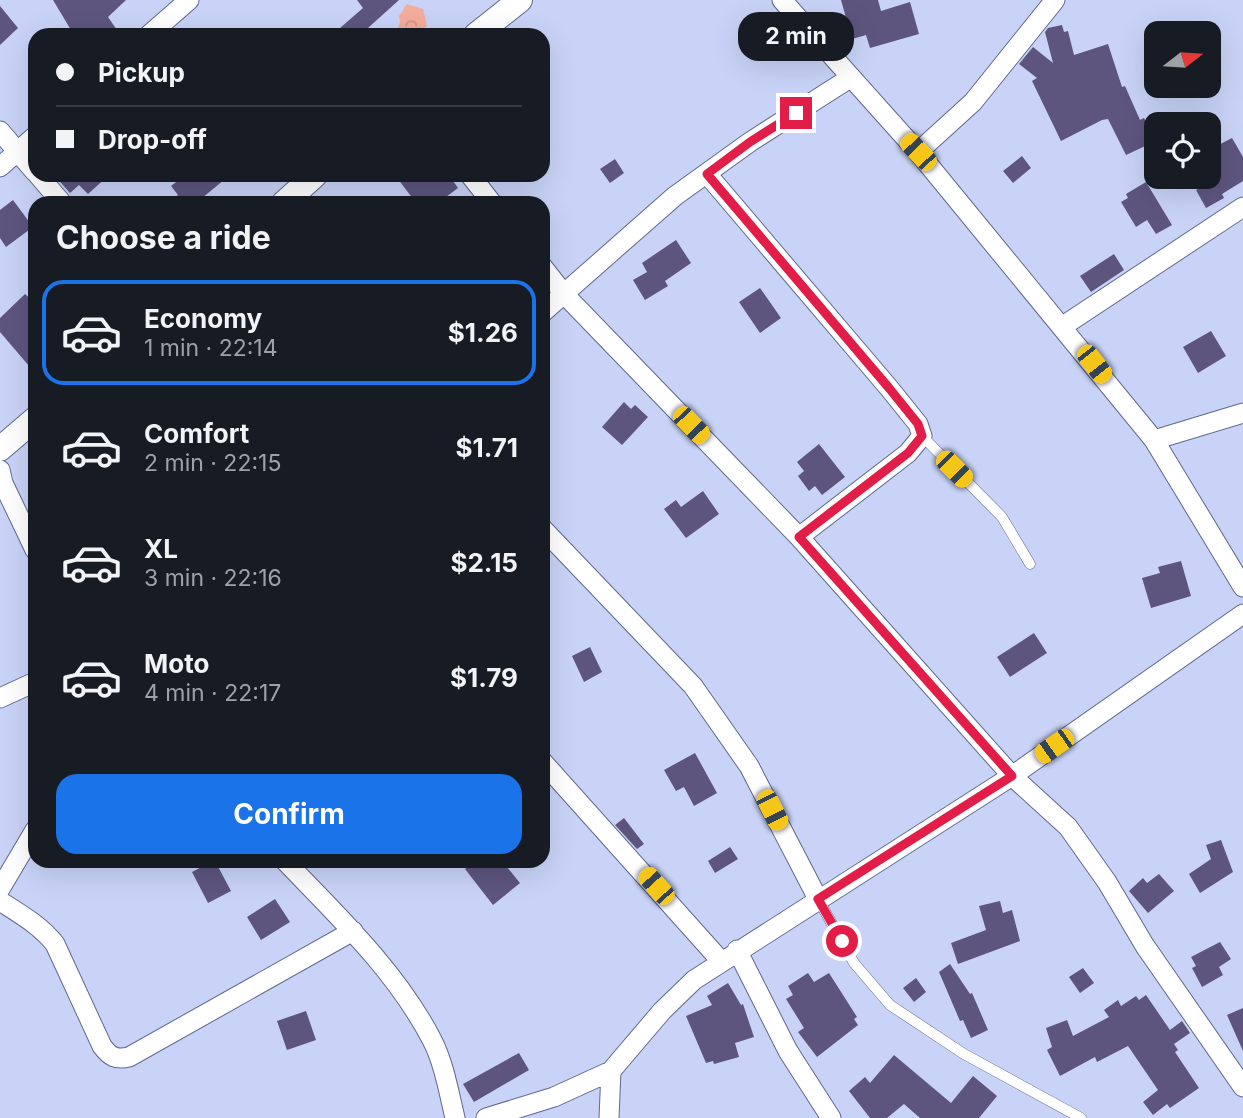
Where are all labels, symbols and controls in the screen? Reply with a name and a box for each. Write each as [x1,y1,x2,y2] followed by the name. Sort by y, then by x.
[738,11,854,60] callout: 2 min
[1144,21,1222,98] north arrow
[1144,21,1221,189] map controls
[765,22,827,50] text: 2 min
[98,57,185,88] text: Pickup
[780,97,812,129] route end
[1144,112,1221,189] button: locate
[98,124,207,155] text: Drop-off
[896,129,941,175] car
[56,218,271,257] text: Choose a ride
[60,301,123,364] icon: car
[144,303,262,334] text: Economy
[448,317,518,348] text: $1.26
[144,334,278,362] text: 1 min · 22:14
[1073,341,1116,387] car
[669,403,714,447] car
[60,416,123,479] icon: car
[144,418,249,449] text: Comfort
[455,432,518,463] text: $1.71
[932,447,977,491] car
[144,449,281,477] text: 2 min · 22:15
[60,531,123,594] icon: car
[144,533,178,564] text: XL
[450,547,518,578] text: $2.15
[144,564,282,592] text: 3 min · 22:16
[60,646,123,709] icon: car
[144,648,209,679] text: Moto
[450,662,518,693] text: $1.79
[144,679,281,707] text: 4 min · 22:17
[1031,725,1078,767] car
[56,774,522,854] button: Confirm
[754,787,791,833] car
[635,863,678,909] car
[826,925,858,957] route start

